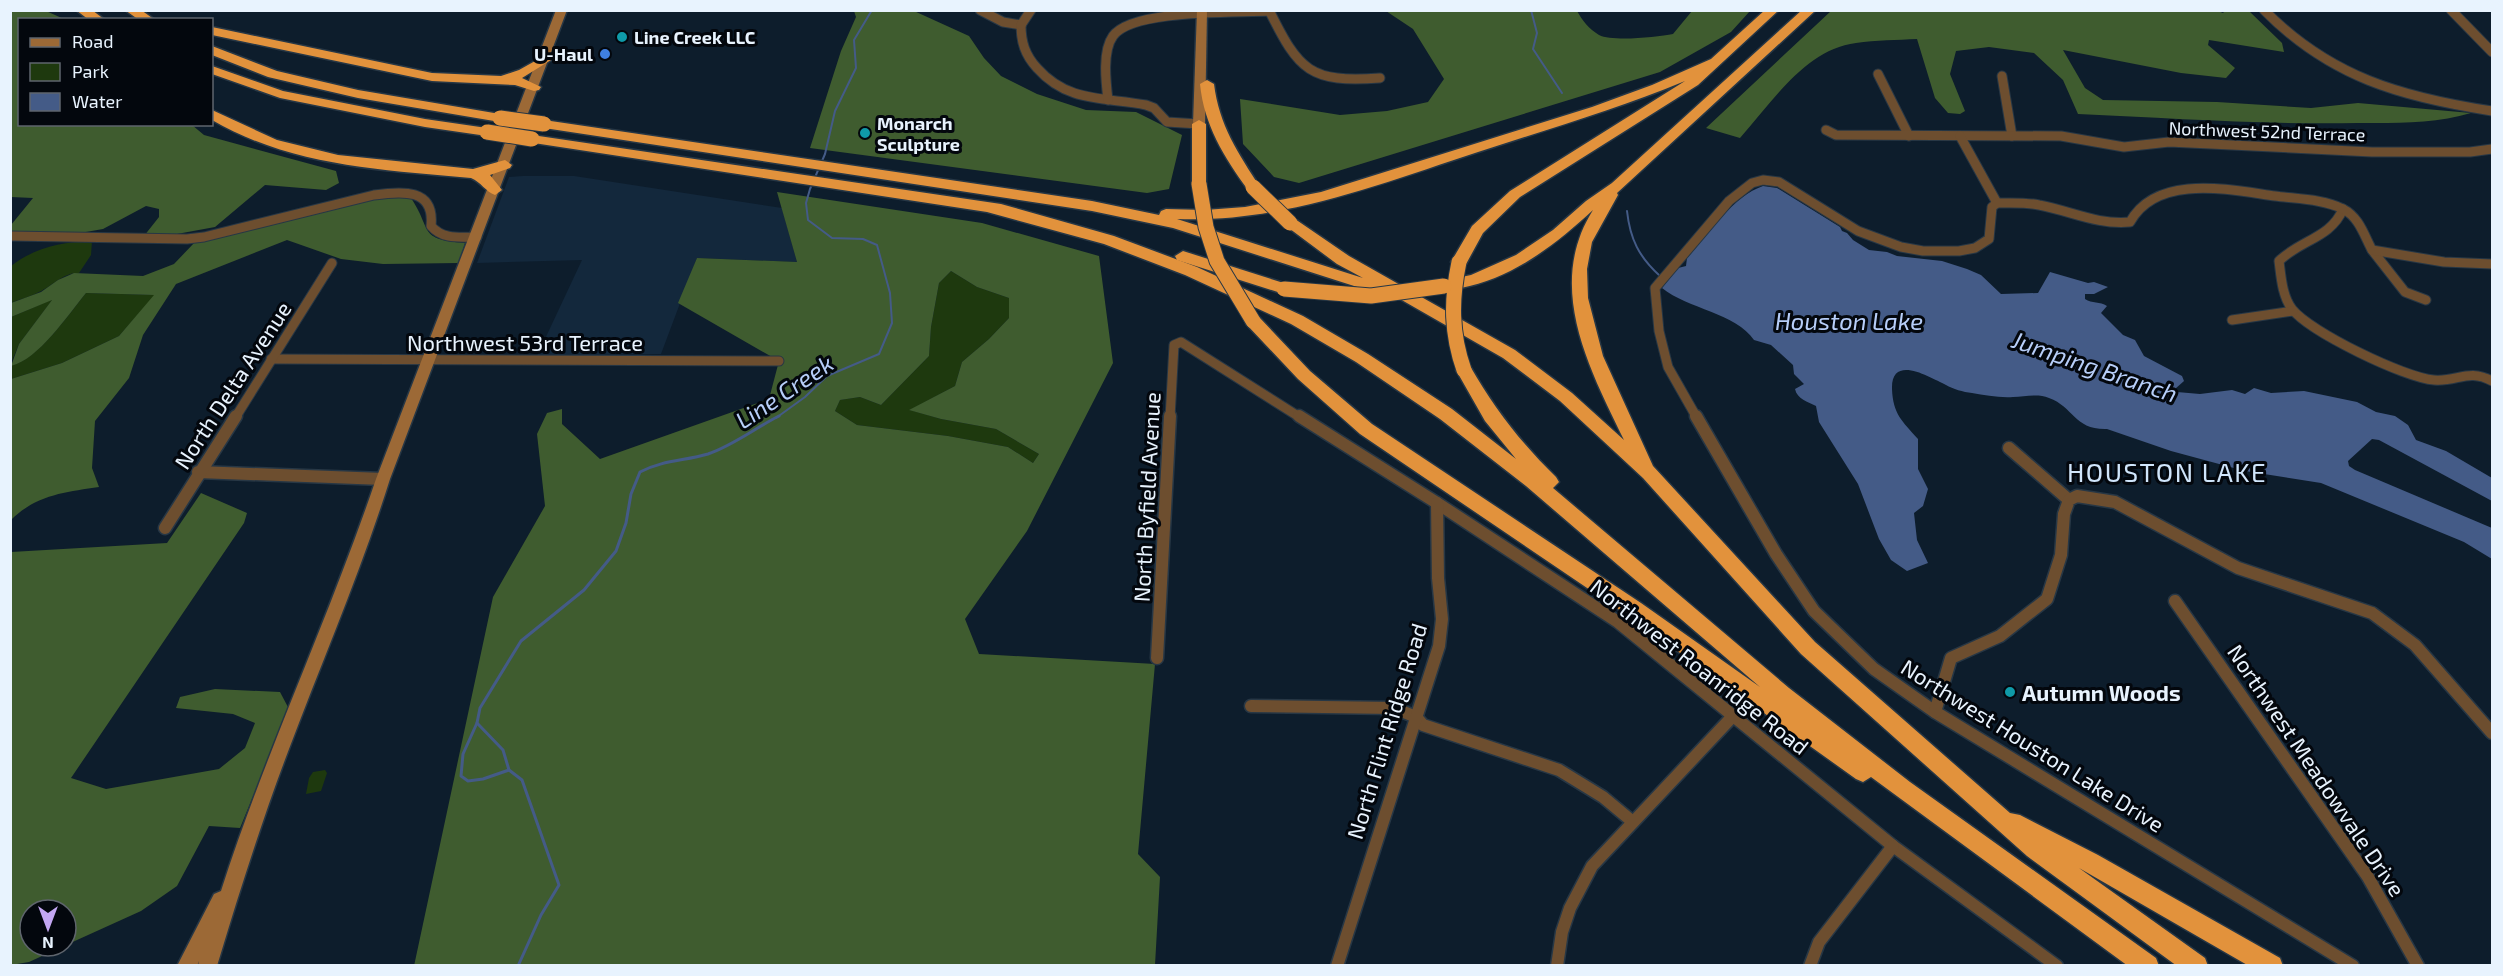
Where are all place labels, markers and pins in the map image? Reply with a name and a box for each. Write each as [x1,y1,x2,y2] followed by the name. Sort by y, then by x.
[634,26,756,48] place label: Line Creek LLC
[615,30,629,44] marker: Line Creek LLC
[534,43,593,65] place label: U-Haul
[598,47,612,61] marker: U-Haul
[877,112,960,155] place label: Monarch Sculpture
[858,126,872,140] marker: Monarch Sculpture
[2022,679,2181,705] place label: Autumn Woods
[2003,685,2017,699] marker: Autumn Woods

